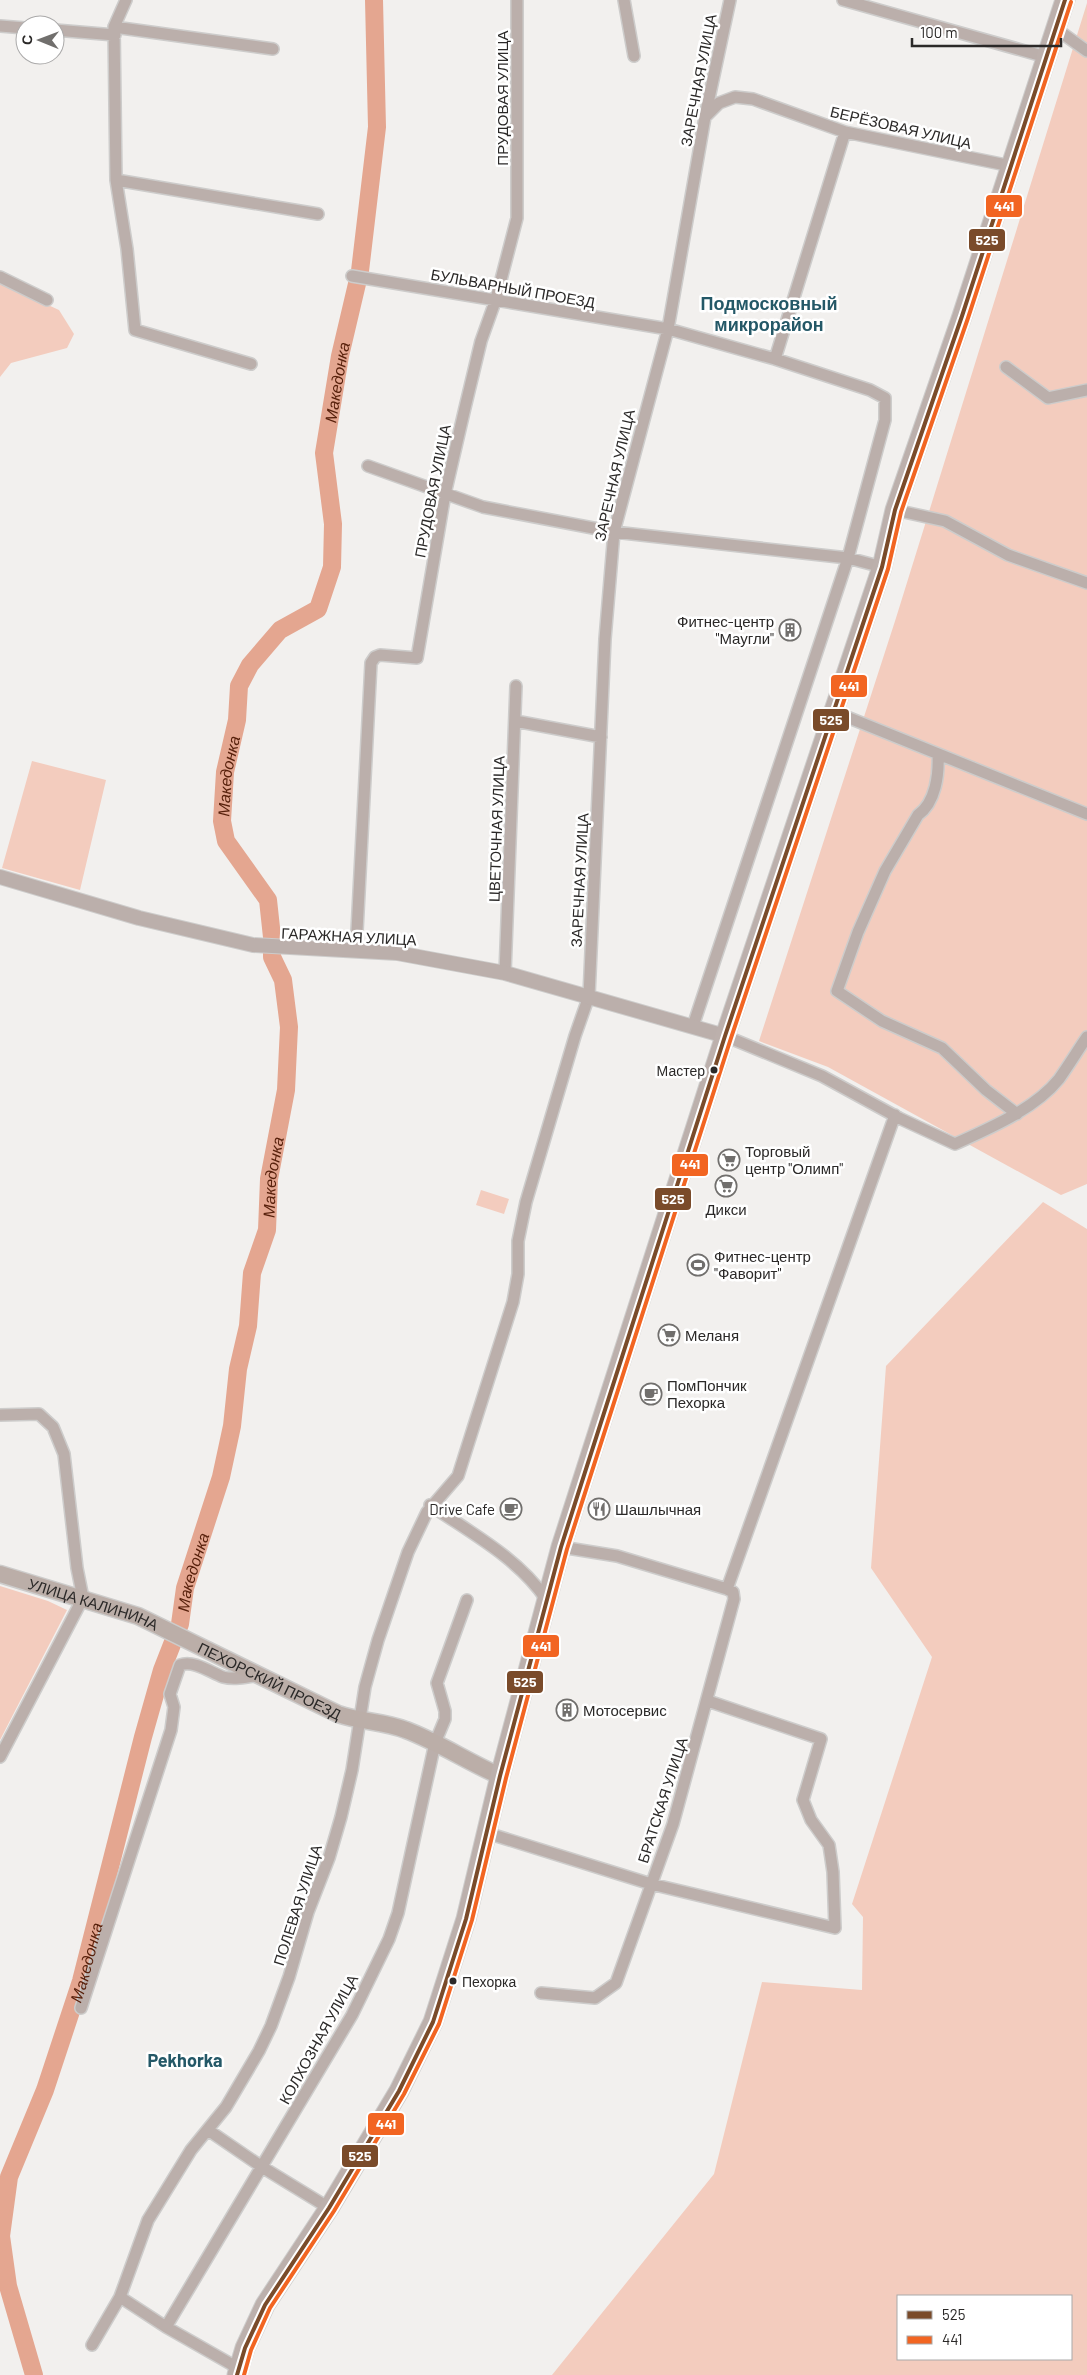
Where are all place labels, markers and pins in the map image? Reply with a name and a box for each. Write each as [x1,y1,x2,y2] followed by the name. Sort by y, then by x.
[677,612,774,647] place label: Фитнес-центр "Маугли"
[778,618,802,642] building icon: Фитнес-центр "Маугли"
[657,1062,705,1079] place label: Мастер
[709,1065,719,1075] marker: Мастер
[745,1142,843,1177] place label: Торговый центр "Олимп"
[717,1148,741,1172] supermarket icon: Торговый центр "Олимп"
[714,1174,738,1198] supermarket icon: Дикси
[705,1200,747,1218] place label: Дикси
[714,1247,811,1282] place label: Фитнес-центр "Фаворит"
[686,1253,710,1277] sports icon: Фитнес-центр "Фаворит"
[657,1323,681,1347] supermarket icon: Меланя
[685,1326,739,1344] place label: Меланя
[667,1376,747,1411] place label: ПомПончик Пехорка
[639,1382,663,1406] cafe icon: ПомПончик Пехорка
[499,1497,523,1521] cafe icon: Drive Cafe
[587,1497,611,1521] restaurant icon: Шашлычная
[429,1500,495,1518] place label: Drive Cafe
[615,1500,701,1518] place label: Шашлычная
[555,1698,579,1722] building icon: Мотосервис
[583,1701,667,1719] place label: Мотосервис
[462,1973,516,1990] place label: Пехорка
[448,1976,458,1986] marker: Пехорка

